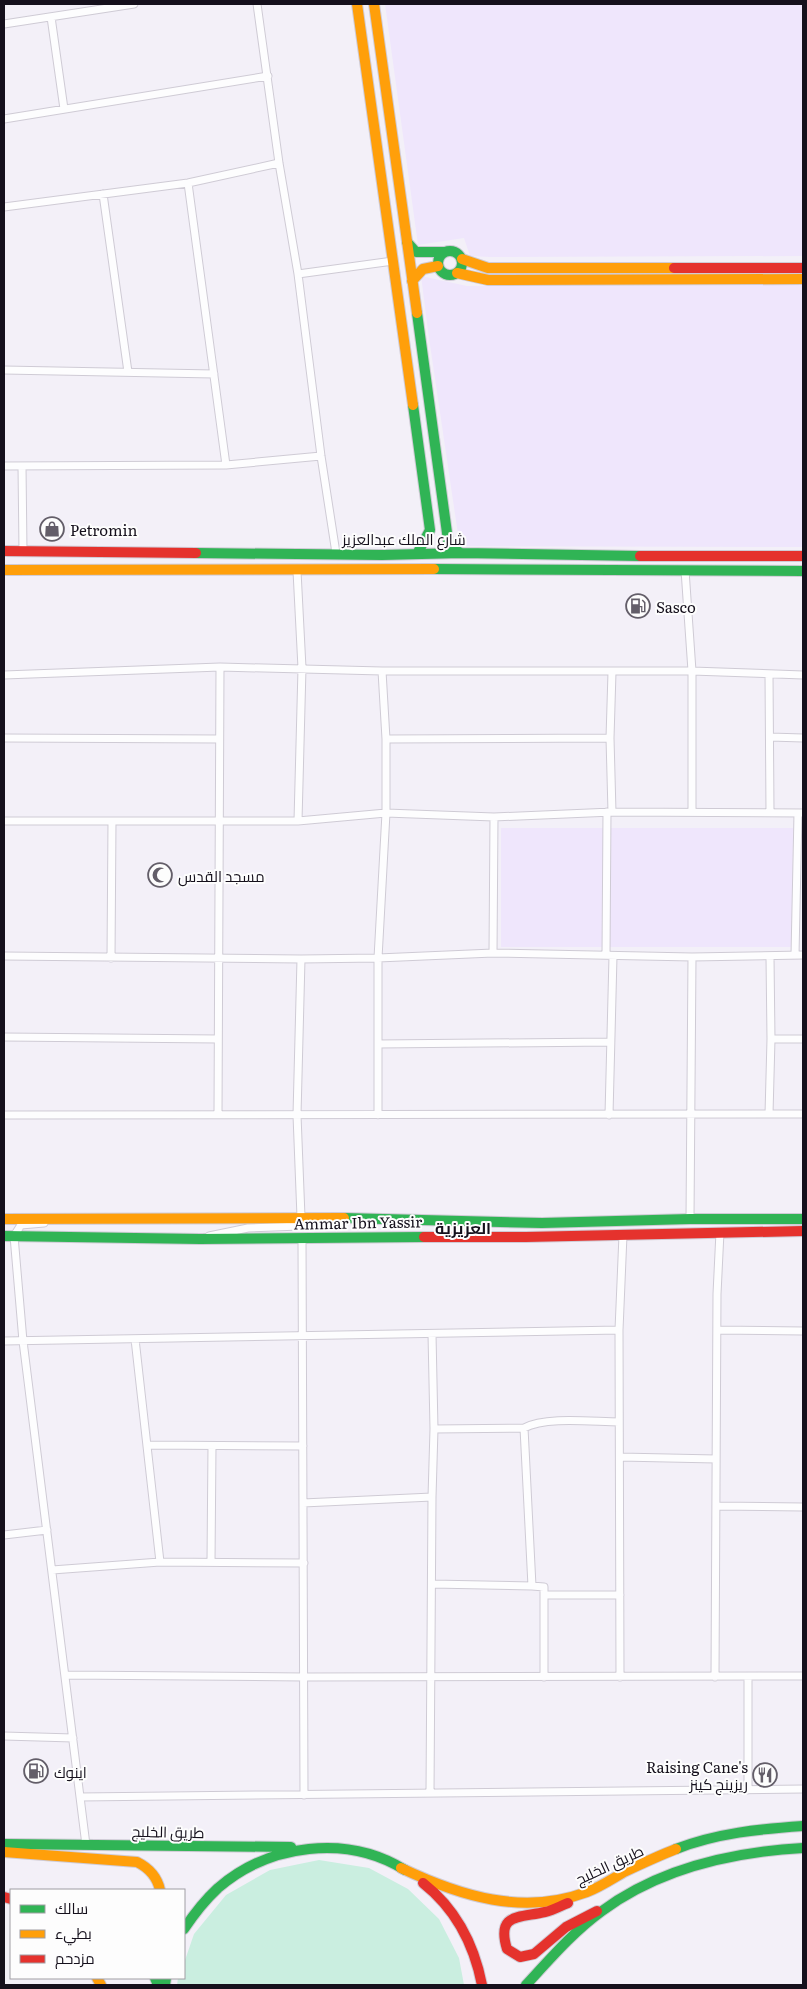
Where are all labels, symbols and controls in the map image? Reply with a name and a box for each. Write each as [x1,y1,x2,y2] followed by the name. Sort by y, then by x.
[39,516,65,542] shop icon: Petromin
[70,518,137,541] place label: Petromin
[341,527,466,551] street label: شارع الملك عبدالعزيز
[625,593,651,619] fuel station icon: Sasco
[656,595,696,618] place label: Sasco
[147,862,173,888] mosque icon: مسجد القدس
[178,864,265,887] place label: مسجد القدس
[294,1209,422,1235] street label: Ammar Ibn Yassir
[435,1215,491,1239] district label: العزيزية
[646,1755,748,1796] place label: Raising Cane's ريزينج كينز
[23,1758,49,1784] fuel station icon: اينوك
[54,1760,87,1783] place label: اينوك
[752,1762,778,1788] restaurant icon: Raising Cane's ريزينج كينز
[131,1819,205,1844] street label: طريق الخليج
[571,1838,647,1891] street label: طريق الخليج
[10,1889,185,1979] legend
[55,1896,88,1919] text: سالك
[55,1921,92,1946] text: بطيء
[55,1946,95,1969] text: مزدحم

